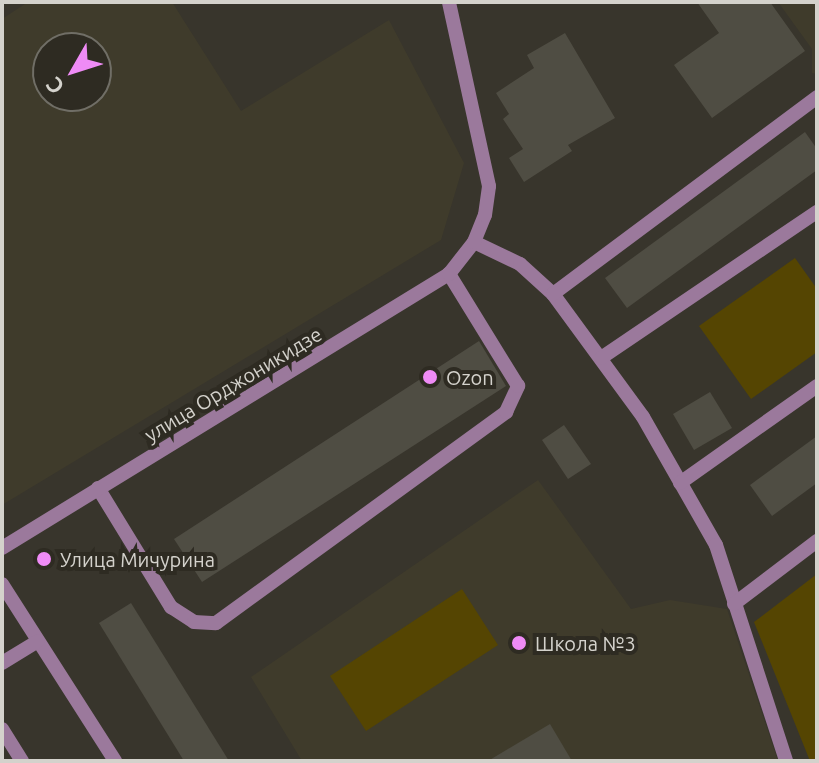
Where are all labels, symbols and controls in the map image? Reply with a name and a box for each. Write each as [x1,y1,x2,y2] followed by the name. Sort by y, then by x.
[32,32,112,112] north arrow
[40,73,69,99] text: С
[140,321,326,447] street label: улица Орджоникидзе
[446,365,494,389] place label: Ozon
[421,368,439,386] marker: Ozon
[60,547,215,571] place label: Улица Мичурина
[35,550,53,568] marker: Улица Мичурина
[535,631,636,655] place label: Школа №3
[510,634,528,652] marker: Школа №3

